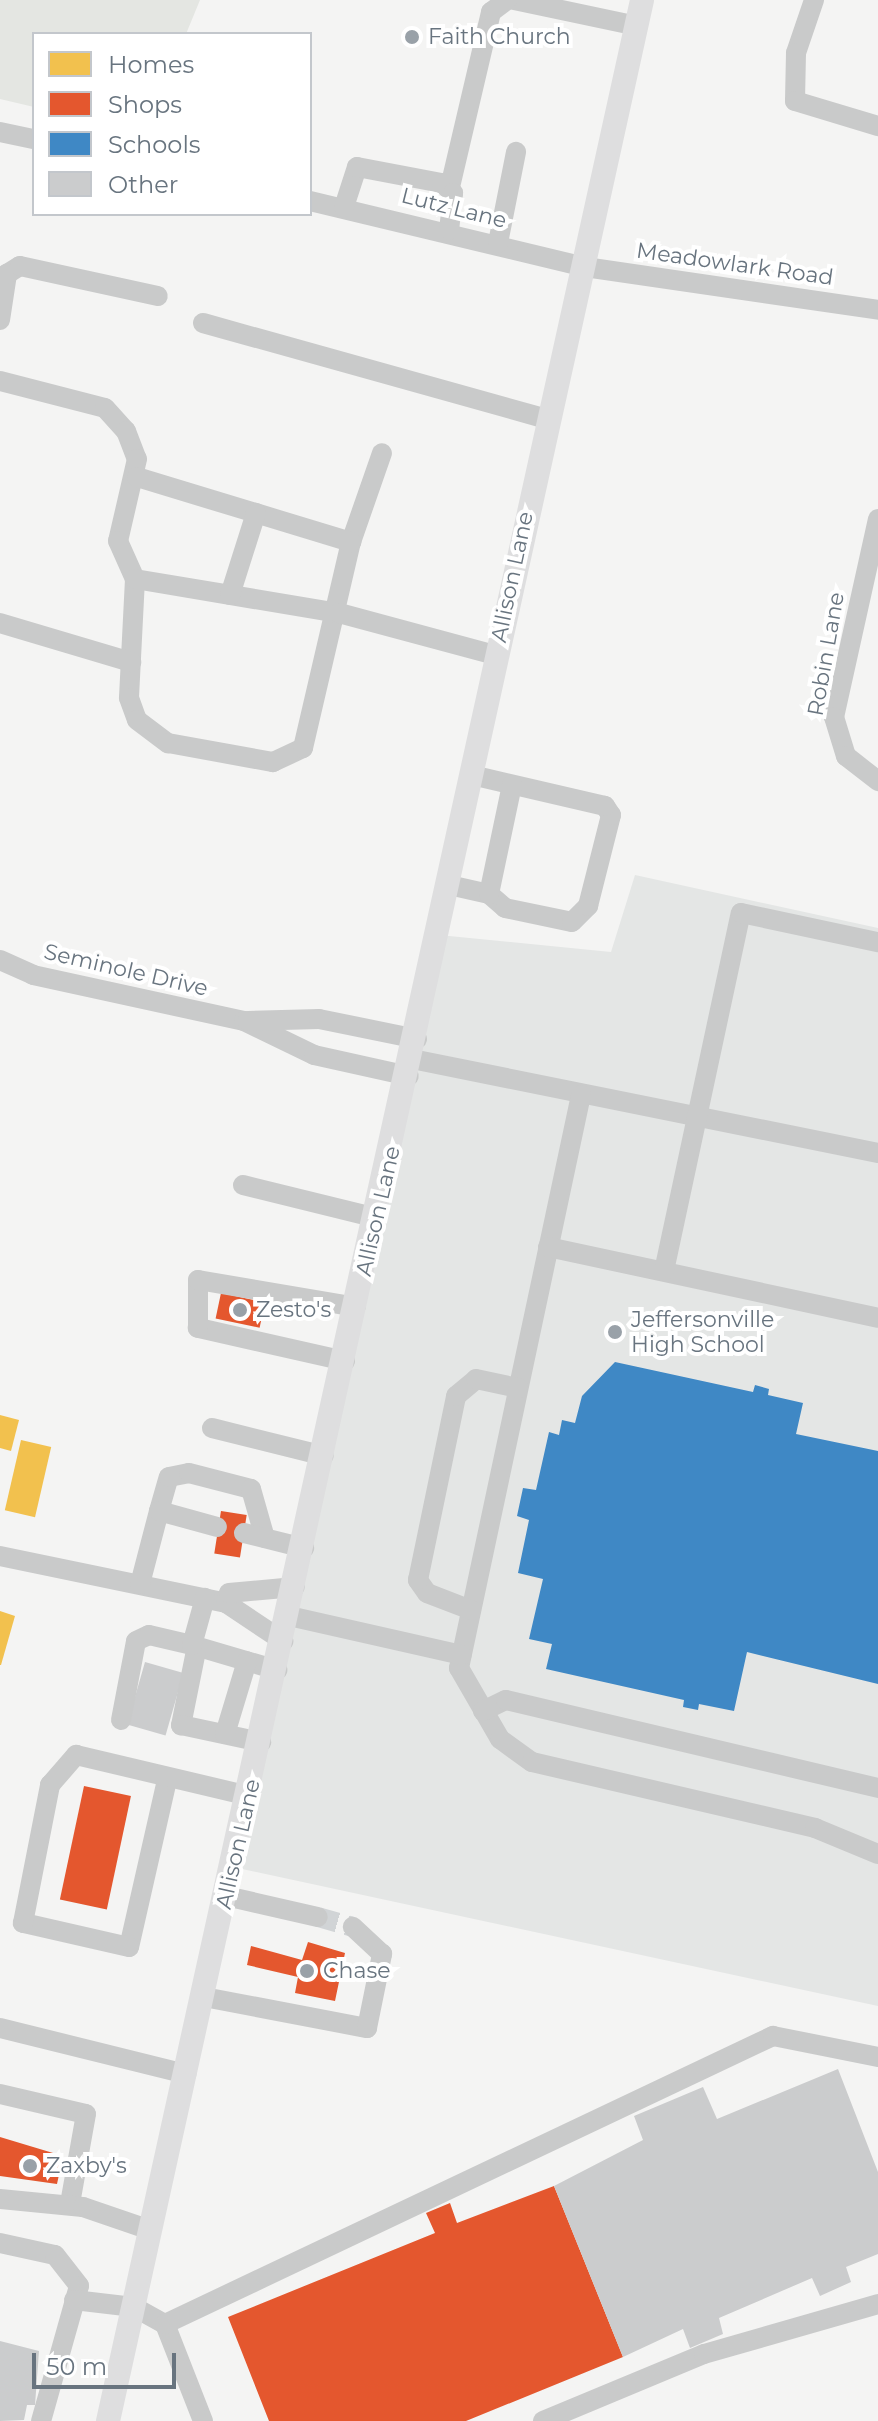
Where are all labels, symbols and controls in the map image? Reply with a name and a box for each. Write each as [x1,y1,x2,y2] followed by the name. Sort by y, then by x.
[428,24,571,50] place label: Faith Church
[403,28,421,46] marker: Faith Church
[32,32,312,216] legend
[108,50,194,79] text: Homes
[108,90,182,119] text: Shops
[108,130,201,159] text: Schools
[108,170,178,199] text: Other
[399,182,509,234] street label: Lutz Lane
[635,237,835,291] street label: Meadowlark Road
[485,509,539,645] street label: Allison Lane
[802,590,850,718] street label: Robin Lane
[42,938,210,1002] street label: Seminole Drive
[350,1143,406,1279] street label: Allison Lane
[256,1297,331,1323] place label: Zesto's
[231,1301,249,1319] marker: Zesto's
[631,1306,774,1358] place label: Jeffersonville High School
[606,1323,624,1341] marker: Jeffersonville High School
[210,1776,266,1912] street label: Allison Lane
[323,1958,390,1984] place label: Chase
[298,1962,316,1980] marker: Chase
[46,2153,127,2179] place label: Zaxby's
[21,2157,39,2175] marker: Zaxby's
[36,2337,180,2387] scale bar
[46,2352,107,2381] text: 50 m

